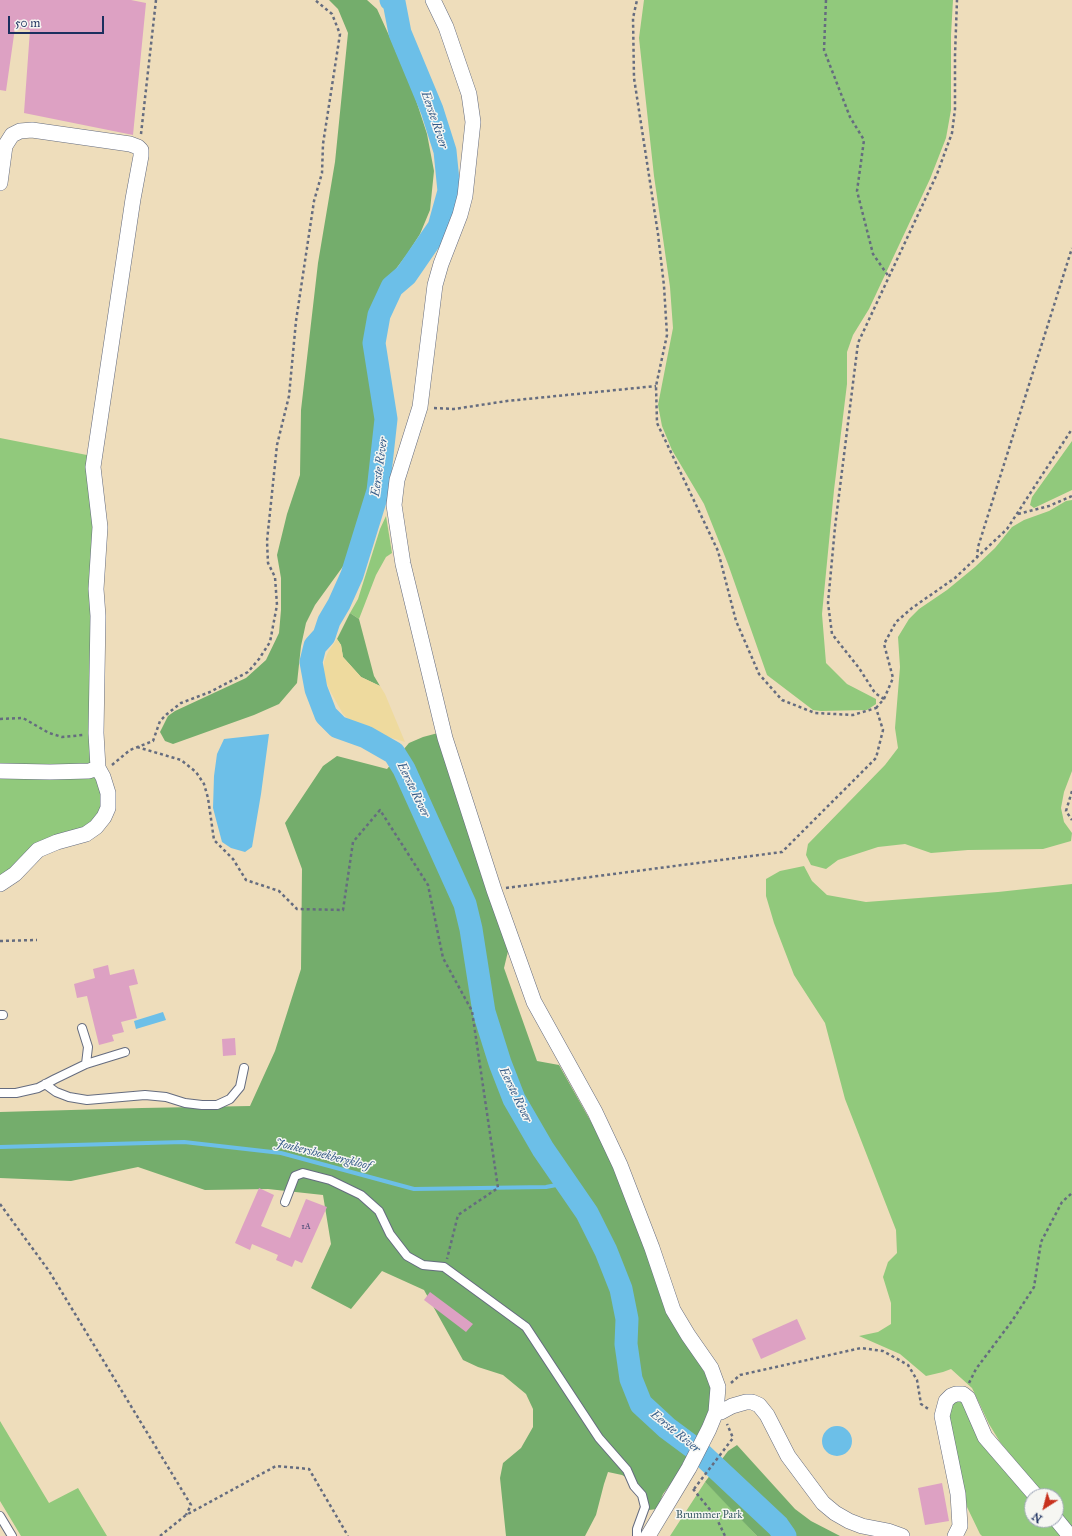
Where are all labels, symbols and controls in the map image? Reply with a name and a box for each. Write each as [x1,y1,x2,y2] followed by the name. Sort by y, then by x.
[10,8,106,34] scale bar
[15,16,40,30] text: 50 m
[417,89,451,151] water label: Eerste River
[369,436,391,498] water label: Eerste River
[393,760,433,820] water label: Eerste River
[495,1065,535,1125] water label: Eerste River
[274,1136,372,1174] water label: Jonkershoekbergkloof
[301,1222,311,1232] house number: 1A
[647,1408,703,1456] water label: Eerste River
[1024,1488,1064,1528] north arrow
[676,1508,742,1522] park label: Brummer Park
[1030,1509,1045,1525] text: N

